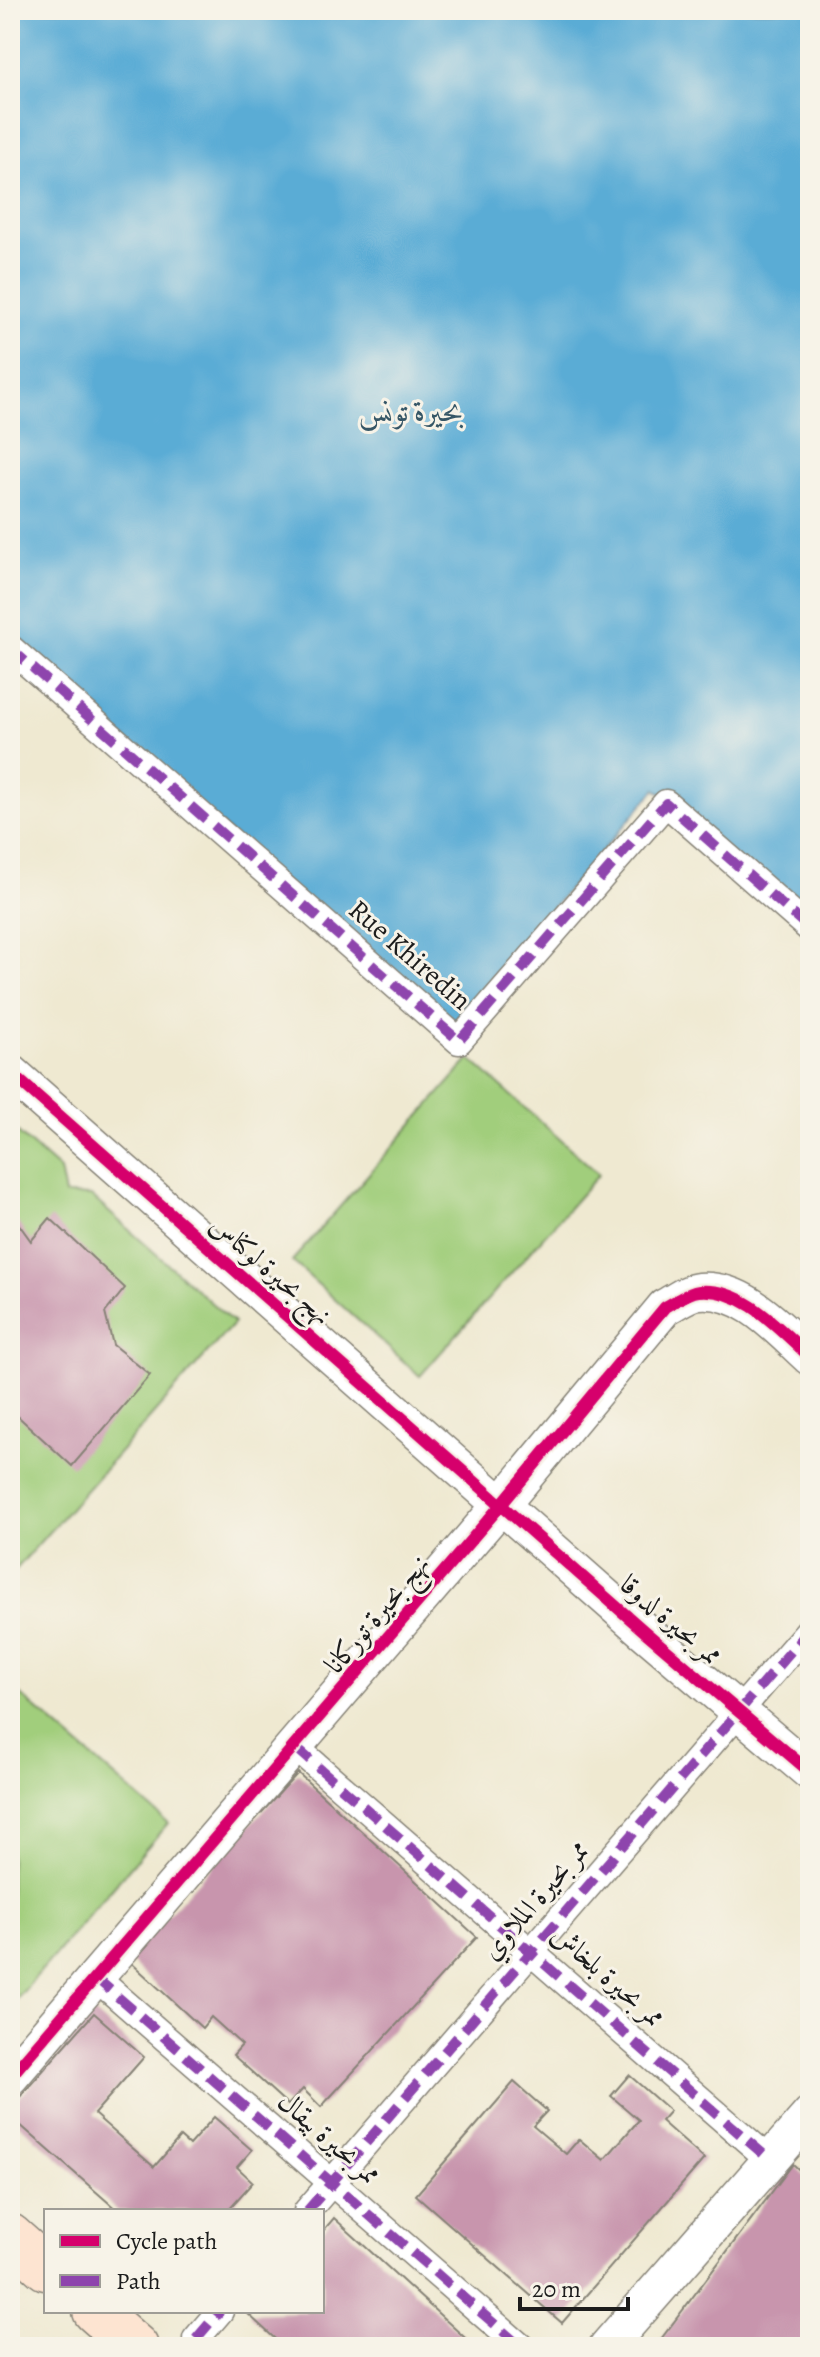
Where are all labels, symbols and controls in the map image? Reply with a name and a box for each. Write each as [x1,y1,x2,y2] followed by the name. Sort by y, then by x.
[358,391,464,431] water label: بحيرة تونس
[340,891,480,1019] street label: Rue Khiredin
[198,1206,340,1338] street label: نهج بحيرة لوكناس
[316,1546,442,1685] street label: نهج بحيرة توركانا
[612,1566,730,1674] street label: ممر بحيرة لدوقا
[472,1832,600,1970] street label: ممر بحيرة الملاوي
[543,1916,673,2036] street label: ممر بحيرة بلخاش
[269,2083,389,2193] street label: ممر بحيرة بيقال
[44,2209,324,2313] legend
[116,2225,217,2257] text: Cycle path
[520,2261,628,2311] scale bar
[116,2265,161,2297] text: Path
[532,2273,581,2305] text: 20 m

